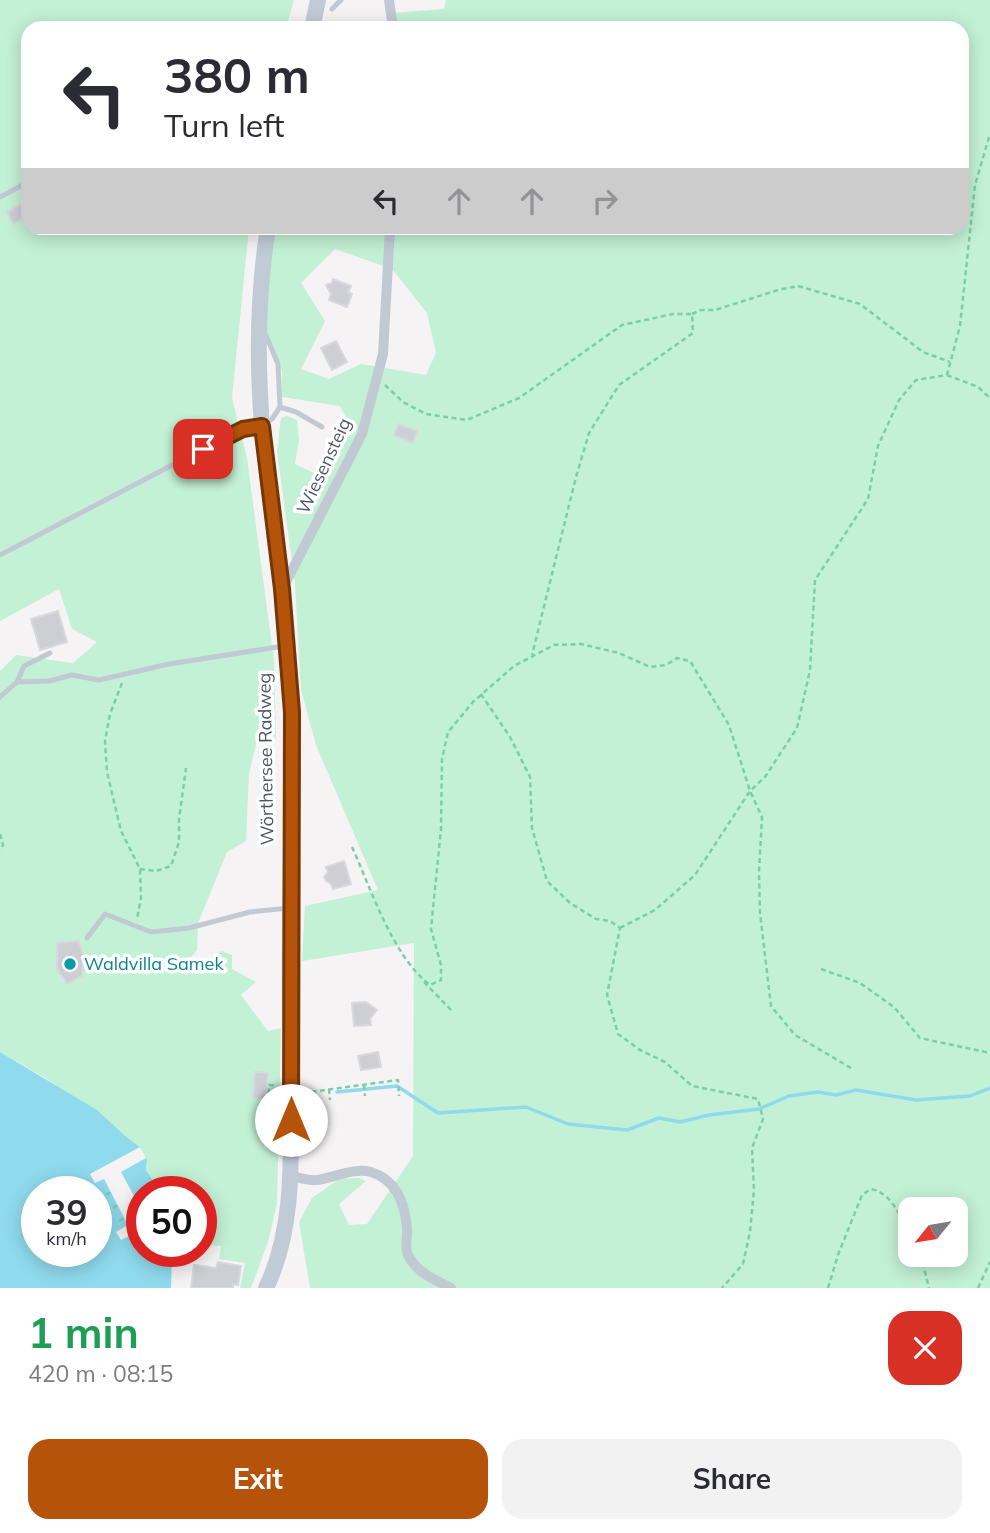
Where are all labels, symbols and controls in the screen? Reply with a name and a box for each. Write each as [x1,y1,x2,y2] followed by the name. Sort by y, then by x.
[164,44,310,105] text: 380 m
[49,49,140,140] icon: left
[164,105,284,145] text: Turn left
[367,182,405,220] icon: left
[440,182,478,220] icon: ahead
[513,182,551,220] icon: ahead
[586,182,624,220] icon: right
[291,414,356,517] street label: Wiesensteig
[173,419,233,479] pin
[184,430,222,468] icon: arrive
[252,672,279,846] street label: Wörthersee Radweg
[84,952,224,975] place label: Waldvilla Samek
[62,956,78,972] marker: Waldvilla Samek
[254,1083,328,1157] position arrow
[126,1176,217,1267] speed limit sign: 50
[45,1190,88,1234] text: 39
[898,1197,968,1267] north arrow
[898,1197,968,1267] map controls
[46,1227,87,1250] text: km/h
[28,1306,139,1359] text: 1 min
[888,1311,962,1385] button: close
[28,1359,173,1388] text: 420 m · 08:15
[28,1439,488,1519] button: Exit
[502,1439,962,1519] button: Share

